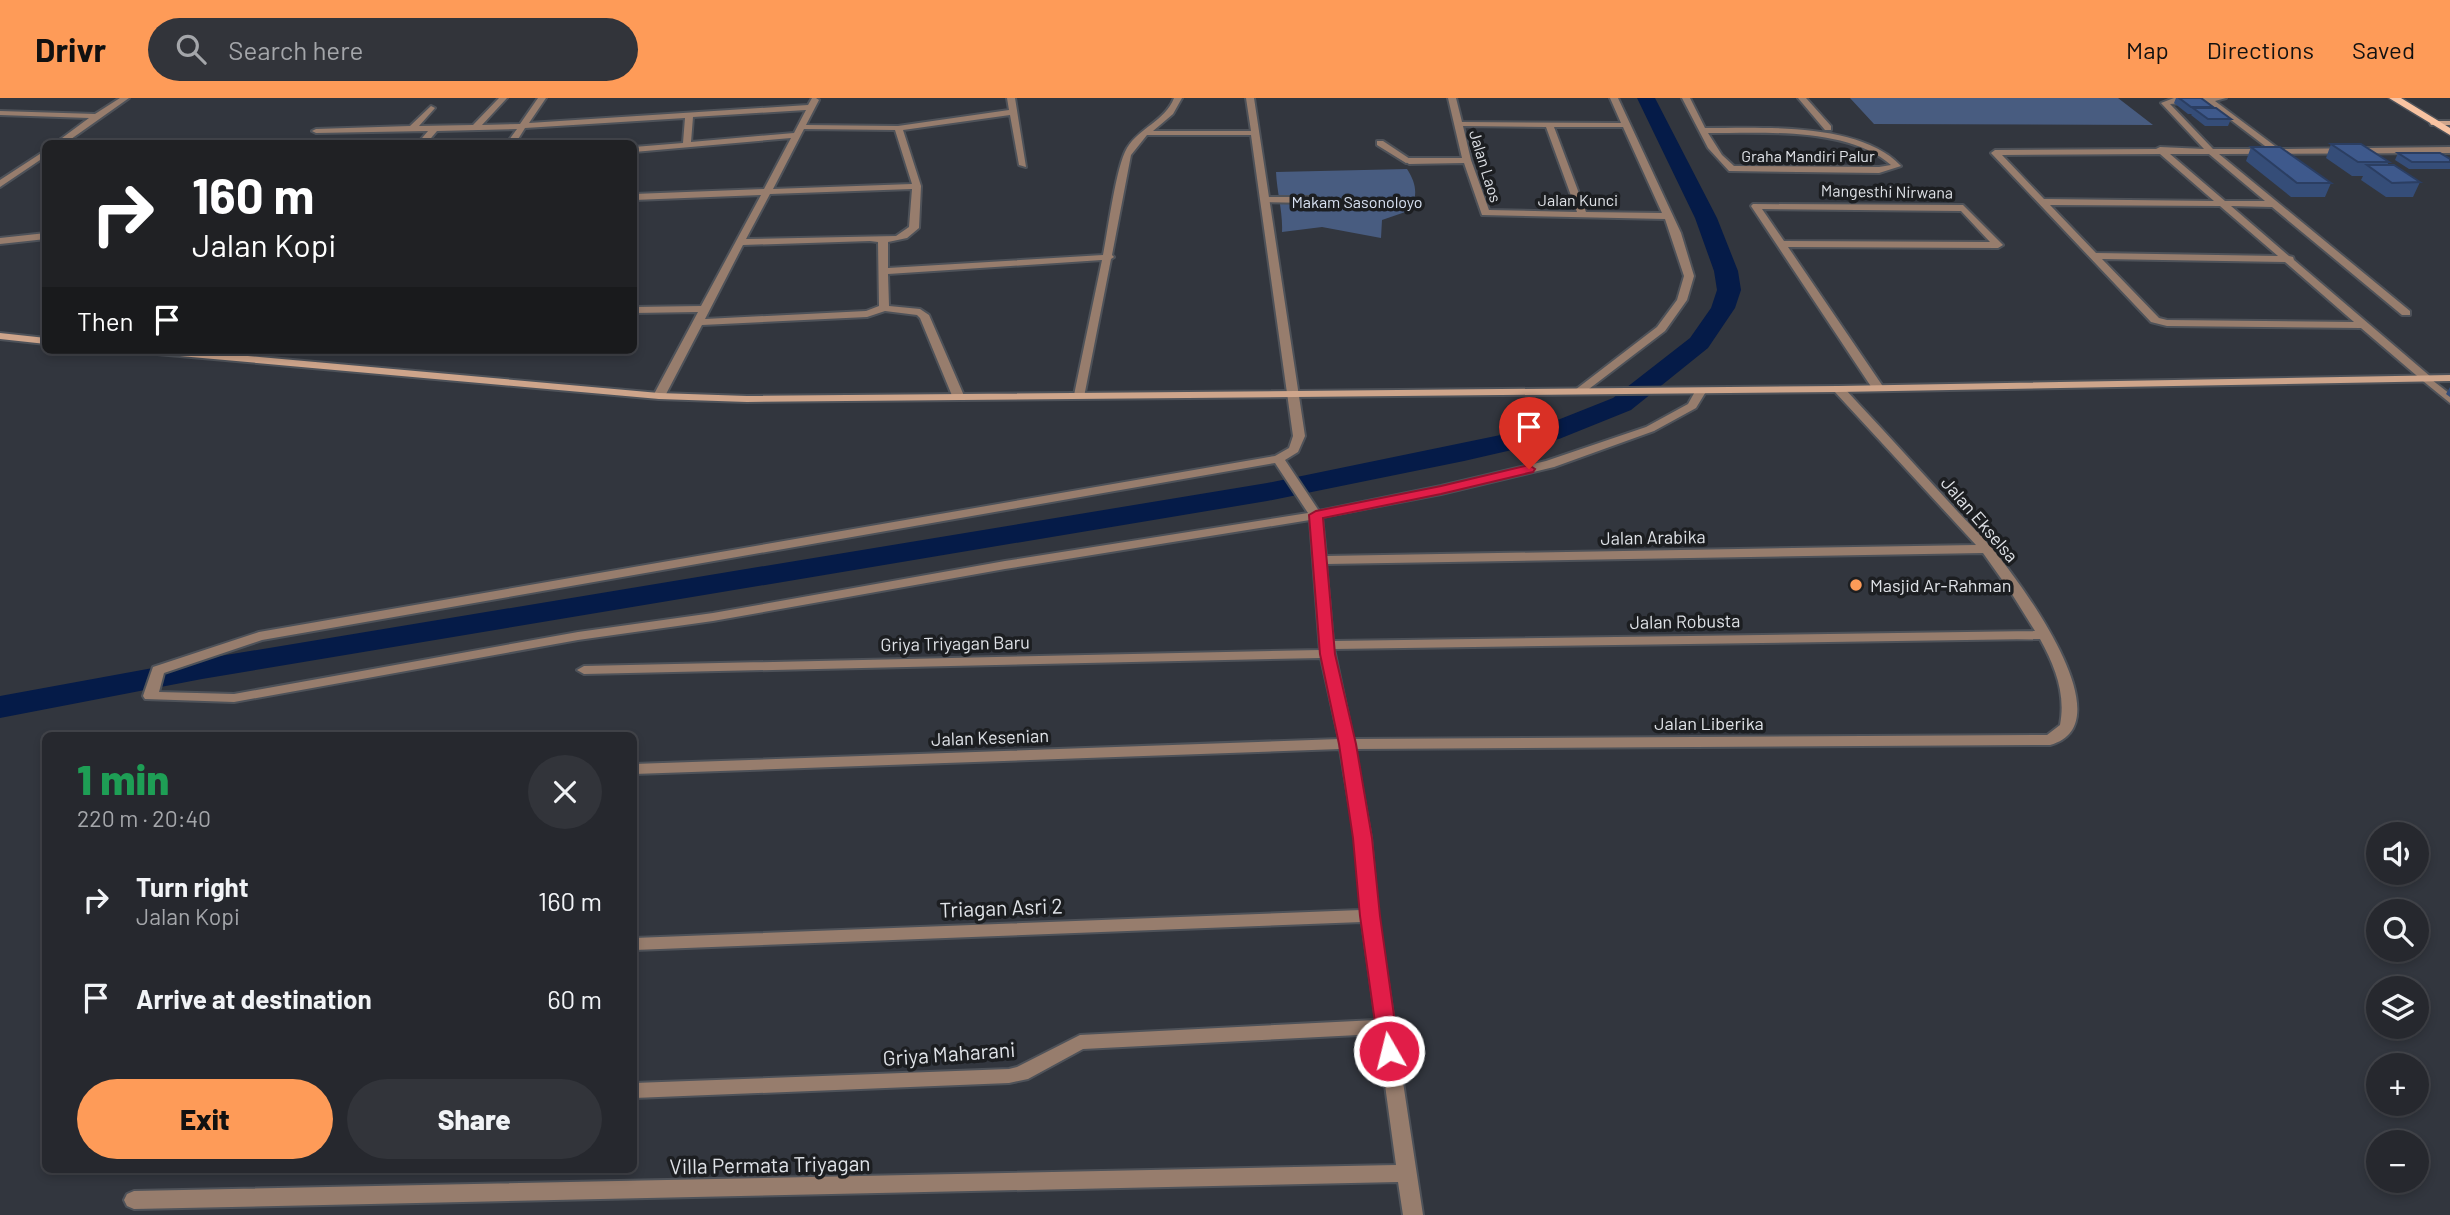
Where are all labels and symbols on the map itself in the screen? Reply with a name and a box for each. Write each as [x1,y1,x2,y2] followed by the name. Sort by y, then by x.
[1466,127,1506,205] street label: Jalan Laos
[1741,146,1875,165] street label: Graha Mandiri Palur
[1821,180,1953,202] street label: Mangesthi Nirwana
[1538,190,1618,209] street label: Jalan Kunci
[1291,192,1423,211] park label: Makam Sasonoloyo
[1499,397,1559,469] pin
[1937,472,2023,566] street label: Jalan Ekselsa
[1600,525,1706,549] street label: Jalan Arabika
[1870,574,2011,596] place label: Masjid Ar-Rahman
[1848,577,1864,593] marker: Masjid Ar-Rahman
[1629,609,1741,633] street label: Jalan Robusta
[880,631,1030,655] street label: Griya Triyagan Baru
[1654,712,1764,734] street label: Jalan Liberika
[931,724,1049,750] street label: Jalan Kesenian
[939,892,1063,922] street label: Triagan Asri 2
[1352,1014,1426,1088] position arrow
[882,1036,1016,1070] street label: Griya Maharani
[669,1150,871,1178] street label: Villa Permata Triyagan

